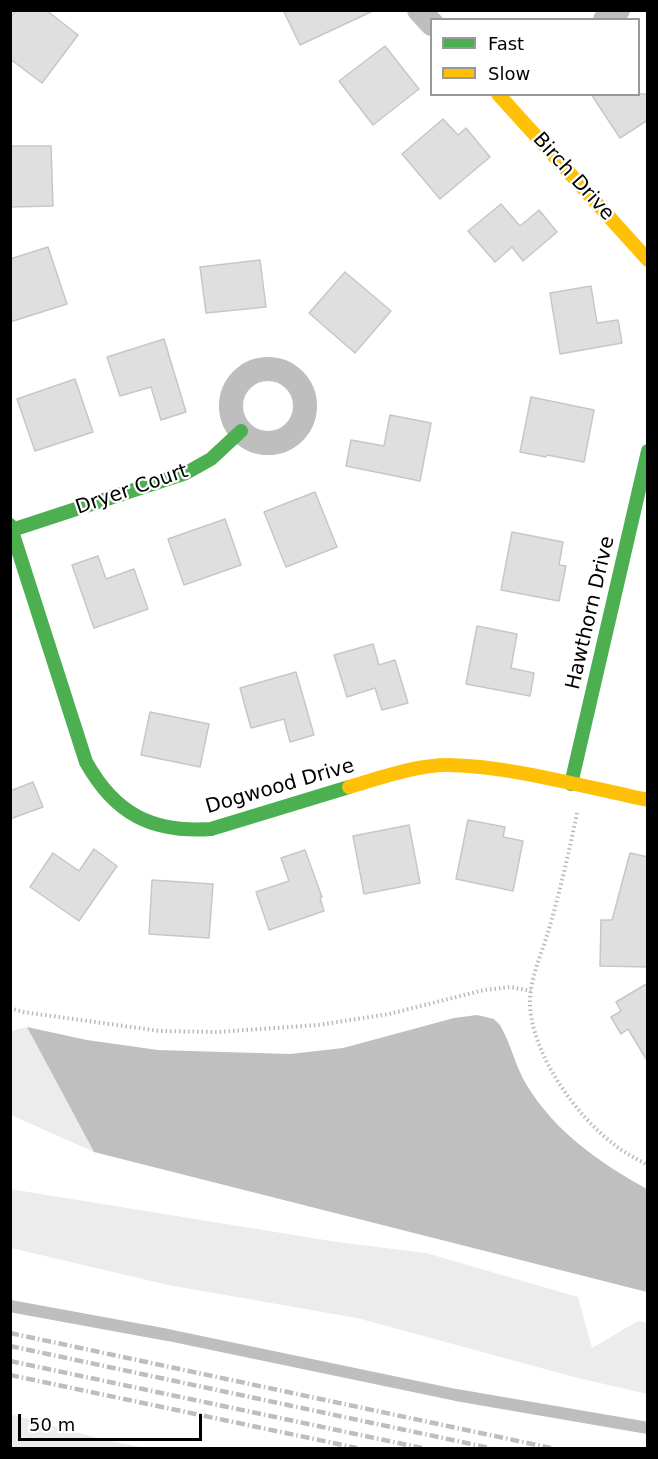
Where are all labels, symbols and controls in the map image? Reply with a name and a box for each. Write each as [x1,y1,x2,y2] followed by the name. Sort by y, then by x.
[430,18,640,96] legend
[488,33,524,54] text: Fast
[488,63,530,84] text: Slow
[527,128,619,226] street label: Birch Drive
[73,460,191,520] street label: Dryer Court
[562,534,620,692] street label: Hawthorn Drive
[203,754,357,820] street label: Dogwood Drive
[21,1402,206,1440] scale bar
[29,1414,75,1435] text: 50 m

